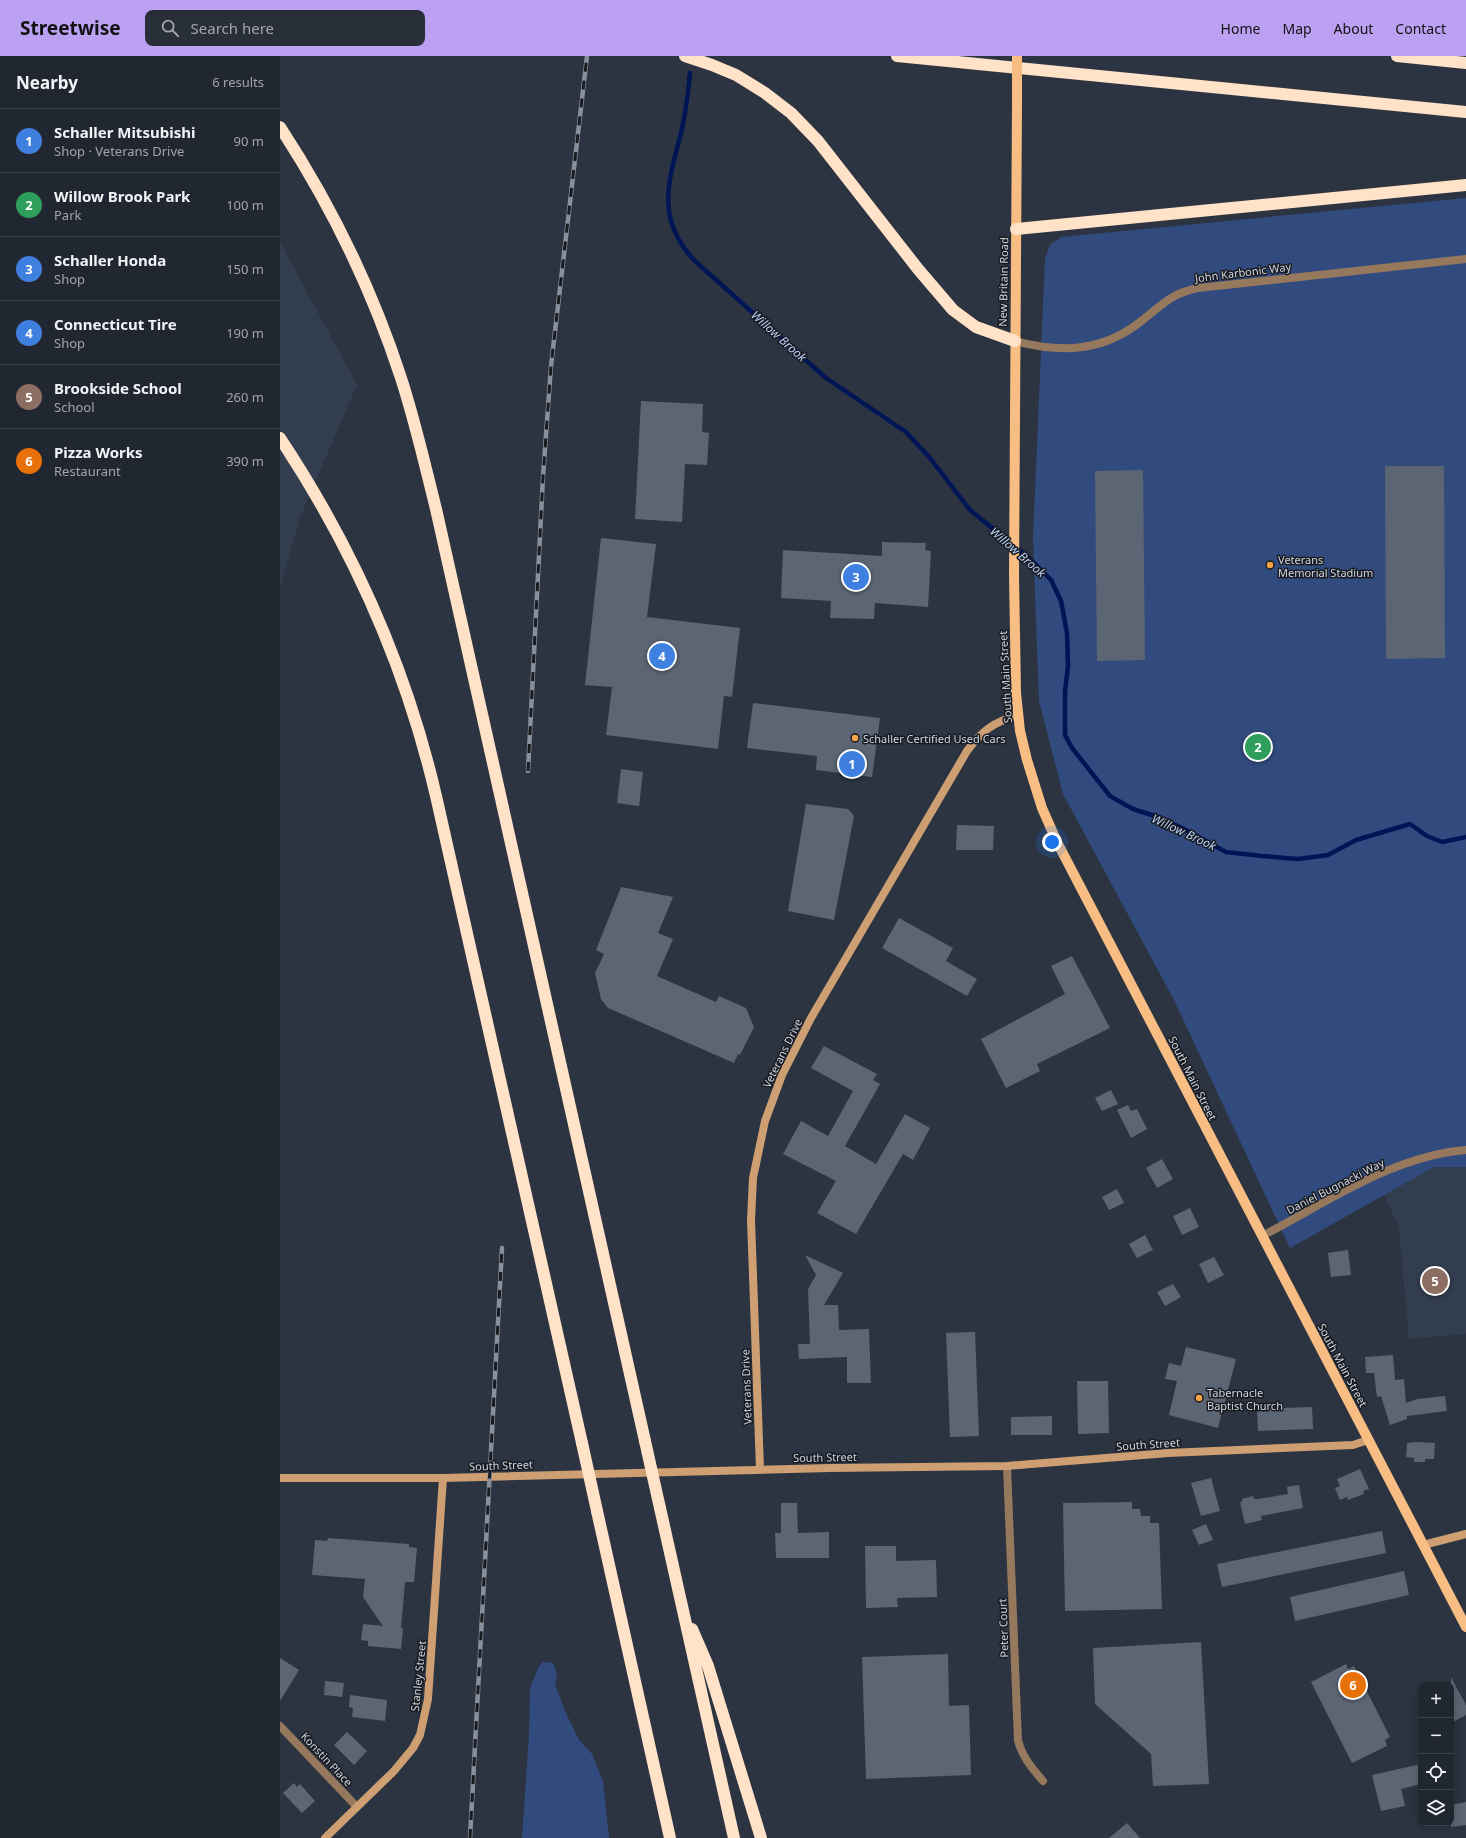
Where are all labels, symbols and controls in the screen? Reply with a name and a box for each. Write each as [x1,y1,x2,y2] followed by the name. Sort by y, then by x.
[145,10,425,46] search box
[20,15,121,41] text: Streetwise
[159,17,181,39] icon: search
[191,18,274,38] text: Search here
[1221,19,1260,38] text: Home
[1282,19,1312,38] text: Map
[1334,19,1373,38] text: About
[1395,19,1446,38] text: Contact
[16,71,78,94] text: Nearby
[212,73,264,91] text: 6 results
[54,122,195,142] text: Schaller Mitsubishi
[25,132,33,150] text: 1
[234,132,264,150] text: 90 m
[54,142,184,160] text: Shop · Veterans Drive
[54,186,190,206] text: Willow Brook Park
[25,196,33,214] text: 2
[226,196,264,214] text: 100 m
[54,206,81,224] text: Park
[995,237,1011,327] street label: New Britain Road
[54,250,166,270] text: Schaller Honda
[1193,259,1292,285] street label: John Karbonic Way
[25,260,33,278] text: 3
[226,260,264,278] text: 150 m
[54,270,85,288] text: Shop
[748,307,811,366] water label: Willow Brook
[54,314,177,334] text: Connecticut Tire
[25,324,33,342] text: 4
[226,324,264,342] text: 190 m
[54,334,85,352] text: Shop
[54,378,182,398] text: Brookside School
[25,388,33,406] text: 5
[226,388,264,406] text: 260 m
[54,398,95,416] text: School
[54,442,143,462] text: Pizza Works
[25,452,33,470] text: 6
[226,452,264,470] text: 390 m
[54,462,121,480] text: Restaurant
[986,523,1050,582] water label: Willow Brook
[1278,552,1373,580] place label: Veterans Memorial Stadium
[1265,560,1275,570] marker: Veterans Memorial Stadium
[843,562,869,592] pin: 3
[995,630,1015,724] street label: South Main Street
[649,641,675,671] pin: 4
[863,731,1006,746] place label: Schaller Certified Used Cars
[1245,732,1271,762] pin: 2
[850,733,860,743] marker: Schaller Certified Used Cars
[839,749,865,779] pin: 1
[1149,810,1220,855] water label: Willow Brook
[1042,832,1062,852] your location
[759,1016,805,1090] street label: Veterans Drive
[1165,1033,1221,1123] street label: South Main Street
[1283,1155,1387,1217] street label: Daniel Bugnacki Way
[1422,1266,1448,1296] pin: 5
[1315,1321,1371,1409] street label: South Main Street
[737,1349,755,1425] street label: Veterans Drive
[1207,1385,1283,1413] place label: Tabernacle Baptist Church
[1194,1393,1204,1403] marker: Tabernacle Baptist Church
[1116,1434,1180,1454] street label: South Street
[793,1449,857,1465] street label: South Street
[469,1456,533,1474] street label: South Street
[994,1598,1012,1658] street label: Peter Court
[407,1640,429,1712] street label: Stanley Street
[1340,1670,1366,1700] pin: 6
[1418,1682,1454,1826] map controls
[1418,1682,1454,1718] button: +
[1418,1718,1454,1754] button: −
[298,1729,356,1789] street label: Konstin Place
[1418,1754,1454,1790] button: locate
[1418,1790,1454,1826] button: layers

